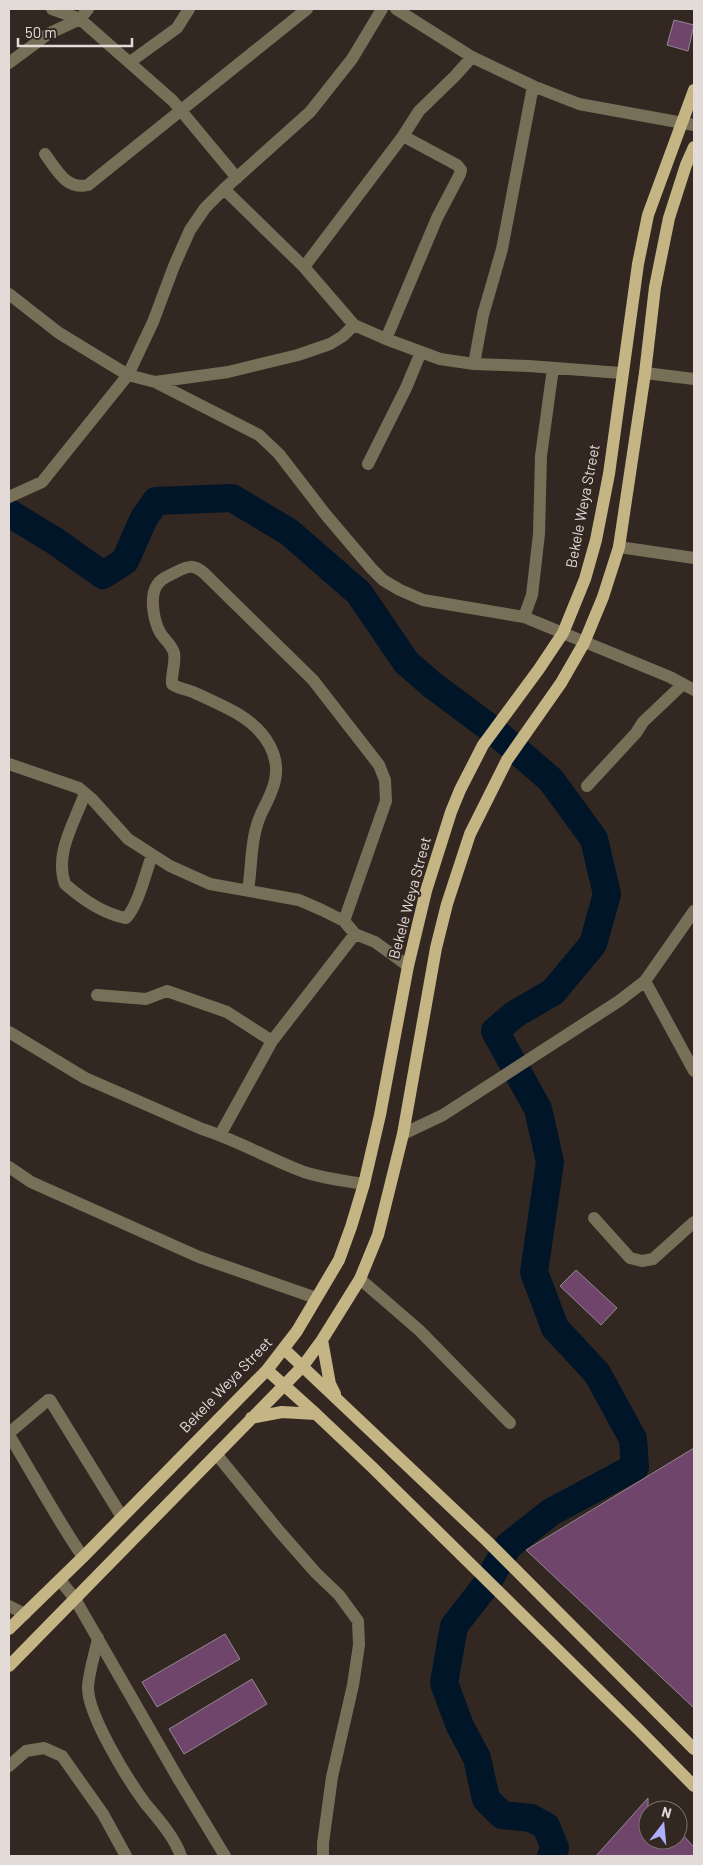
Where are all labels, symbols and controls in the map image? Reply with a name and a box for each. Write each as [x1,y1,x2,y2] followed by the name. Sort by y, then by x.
[18,15,131,47] scale bar
[25,23,57,41] text: 50 m
[561,442,603,569] street label: Bekele Weya Street
[384,835,434,961] street label: Bekele Weya Street
[175,1333,275,1436] street label: Bekele Weya Street
[638,1800,688,1850] north arrow
[660,1803,674,1821] text: N

